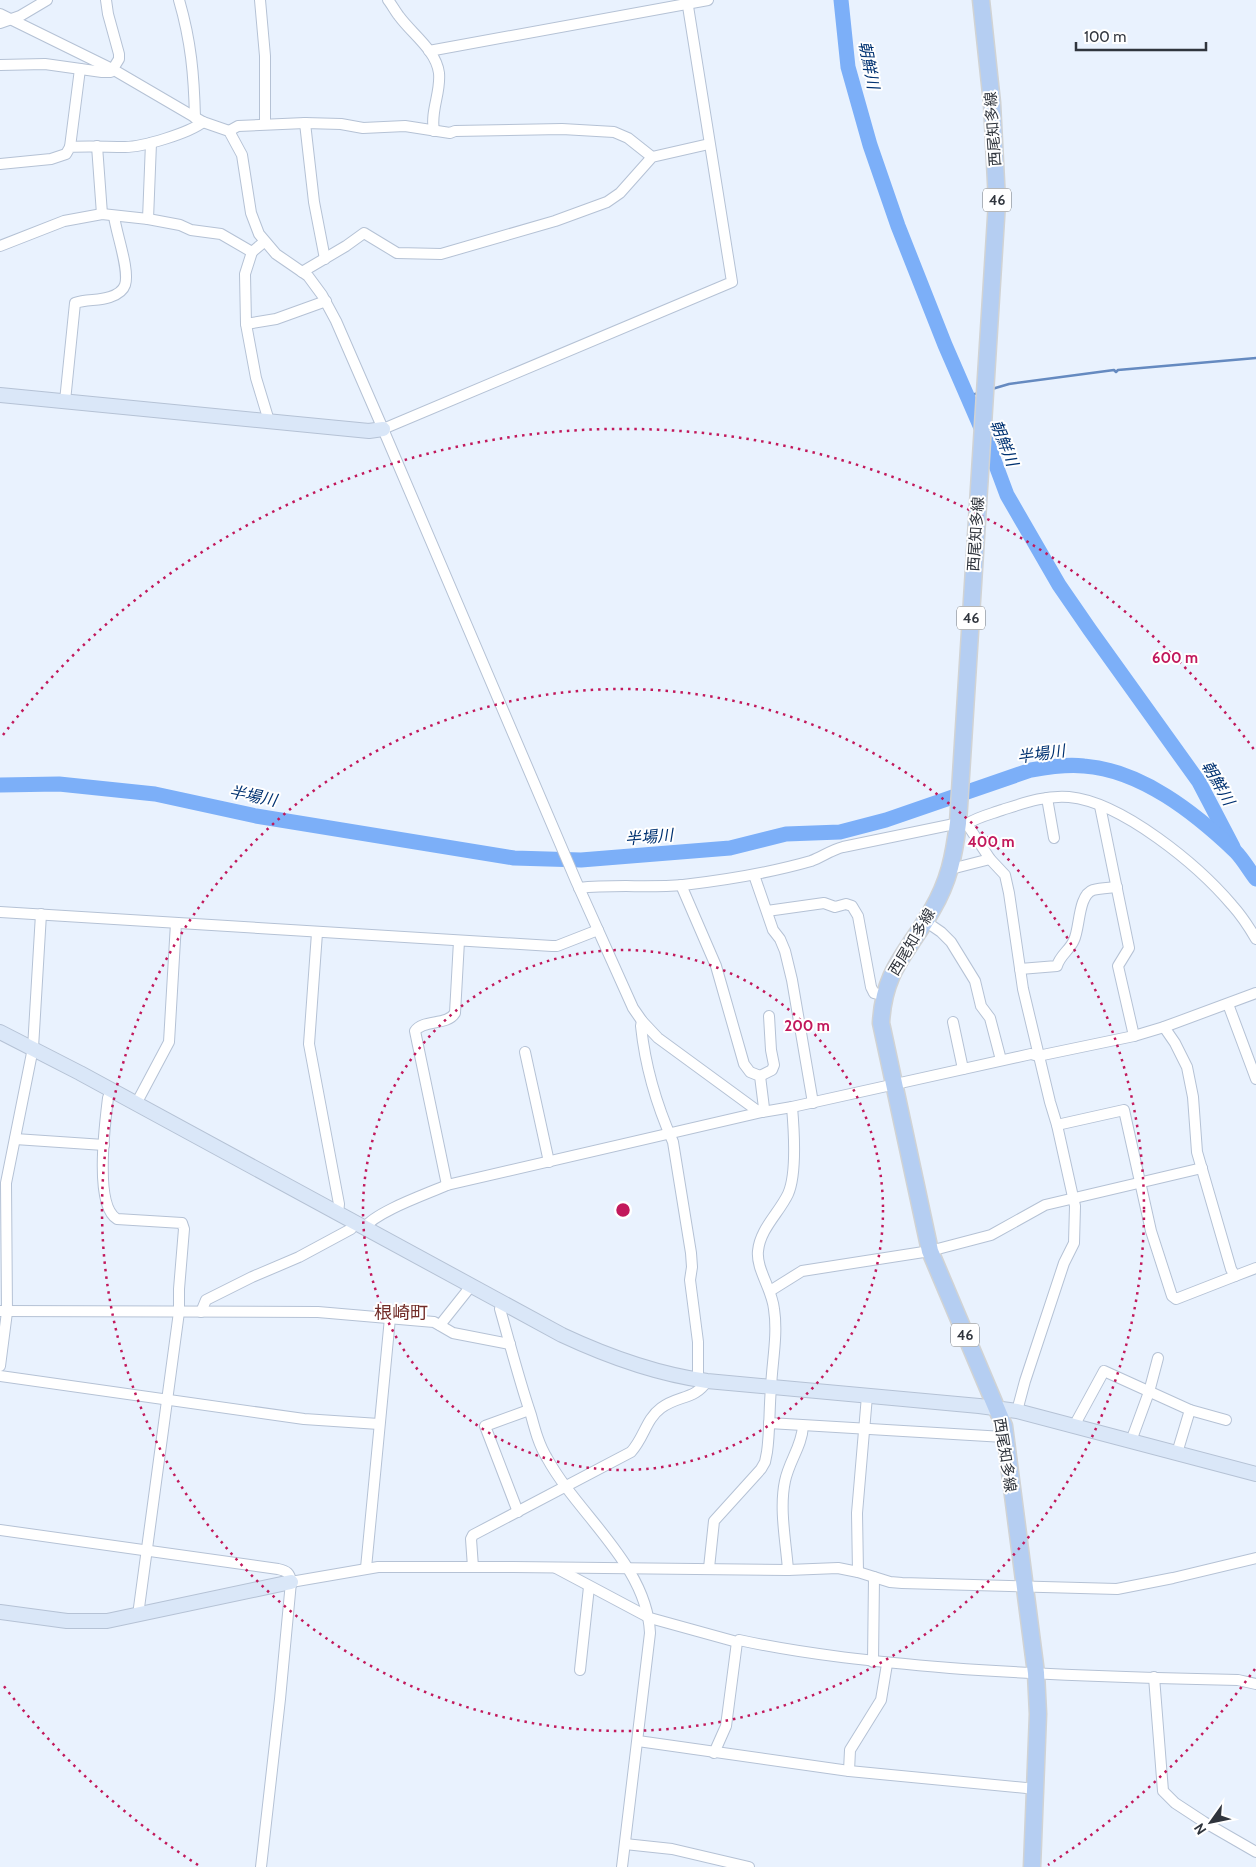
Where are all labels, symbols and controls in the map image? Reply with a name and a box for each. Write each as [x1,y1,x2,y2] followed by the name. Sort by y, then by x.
[1076,20,1206,52] scale bar
[1084,28,1126,46] text: 100 m
[855,40,883,92] water label: 朝鮮川
[981,91,1005,167] street label: 西尾知多線
[983,188,1011,212] road number: 46
[986,417,1023,471] water label: 朝鮮川
[964,496,988,572] street label: 西尾知多線
[957,606,985,630] road number: 46
[1152,649,1198,667] text: 600 m
[1016,741,1068,767] water label: 半場川
[1198,757,1239,810] water label: 朝鮮川
[228,782,280,810] water label: 半場川
[624,825,676,849] water label: 半場川
[968,833,1014,851] text: 400 m
[885,905,939,979] street label: 西尾知多線
[784,1017,830,1035] text: 200 m
[614,1201,632,1219] centre of rings
[374,1302,428,1324] district label: 根崎町
[951,1324,979,1346] road number: 46
[990,1417,1020,1493] street label: 西尾知多線
[1186,1797,1236,1847] north arrow
[1190,1820,1210,1838] text: N

